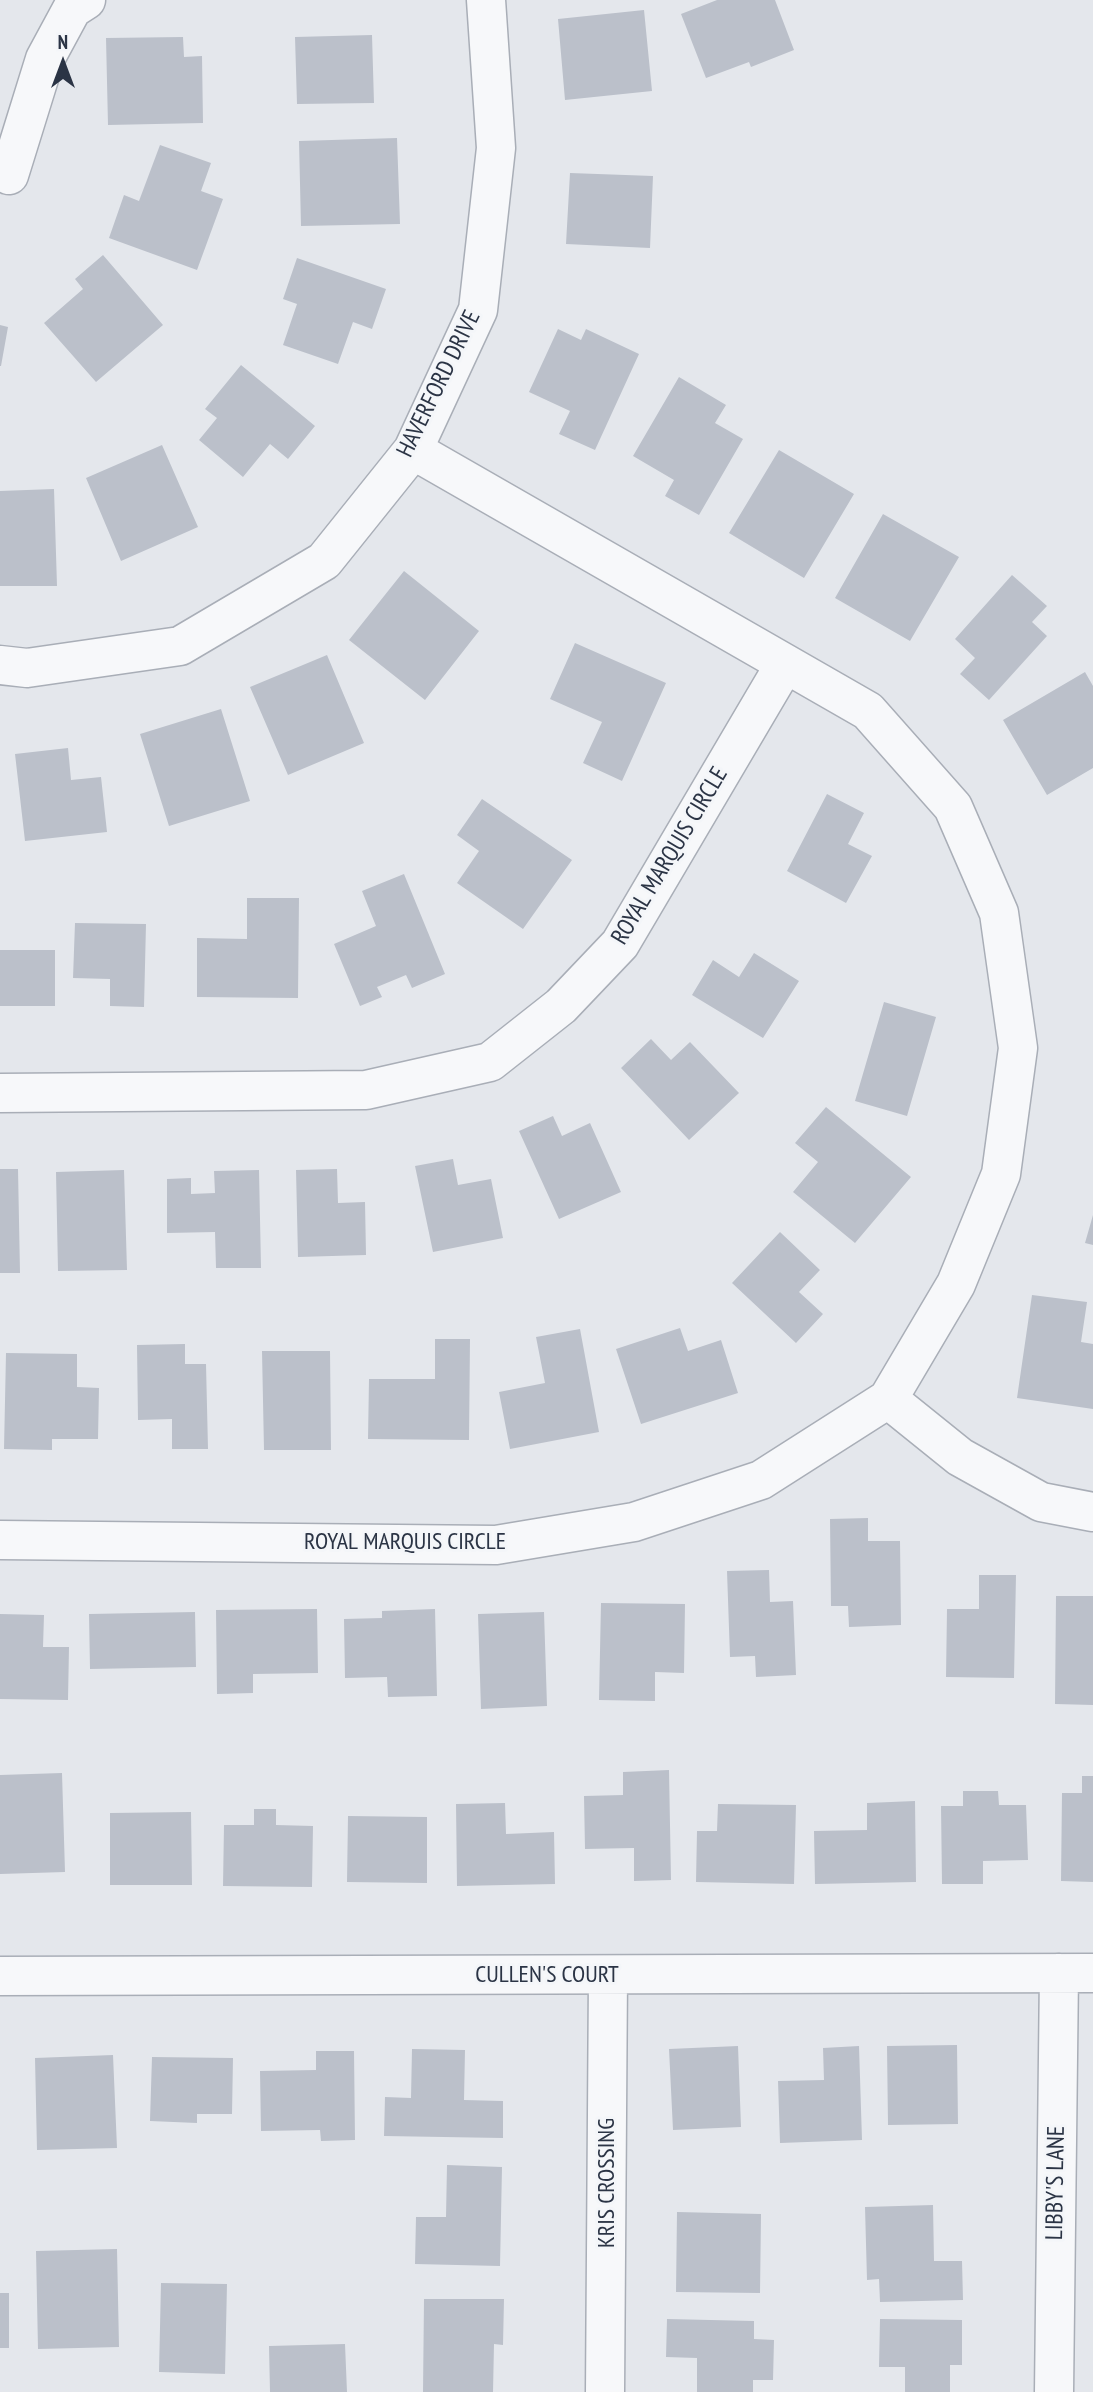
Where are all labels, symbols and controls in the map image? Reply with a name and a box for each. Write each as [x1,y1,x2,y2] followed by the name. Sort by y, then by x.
[28,28,98,98] north arrow
[58,30,68,54] text: N
[391,306,487,462] street label: HAVERFORD DRIVE
[606,762,734,950] street label: ROYAL MARQUIS CIRCLE
[304,1528,506,1556] street label: ROYAL MARQUIS CIRCLE
[475,1961,619,1989] street label: CULLEN'S COURT
[593,2118,621,2248] street label: KRIS CROSSING
[1041,2126,1071,2240] street label: LIBBY'S LANE

